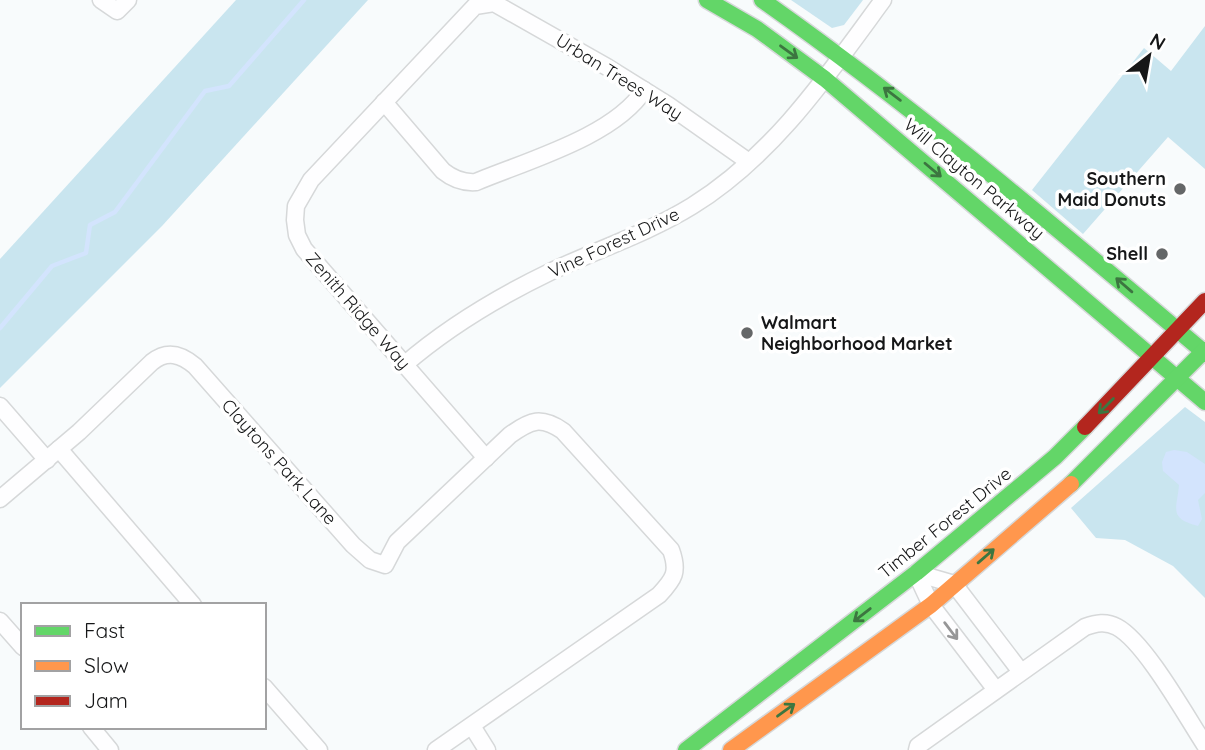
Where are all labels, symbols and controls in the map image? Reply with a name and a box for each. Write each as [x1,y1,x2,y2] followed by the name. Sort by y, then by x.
[1114,21,1184,91] north arrow
[552,28,687,125] street label: Urban Trees Way
[1146,28,1170,55] text: N
[779,44,798,59] one-way arrow
[883,87,902,102] one-way arrow
[899,113,1049,244] street label: Will Clayton Parkway
[924,162,942,178] one-way arrow
[1057,167,1166,211] place label: Southern Maid Donuts
[1172,181,1188,197] marker: Southern Maid Donuts
[545,202,683,283] street label: Vine Forest Drive
[1106,242,1148,265] place label: Shell
[1154,246,1170,262] marker: Shell
[301,247,416,374] street label: Zenith Ridge Way
[1116,277,1134,293] one-way arrow
[761,311,953,355] place label: Walmart Neighborhood Market
[739,325,755,341] marker: Walmart Neighborhood Market
[217,394,342,529] street label: Claytons Park Lane
[1097,397,1114,414] one-way arrow
[874,462,1016,583] street label: Timber Forest Drive
[977,548,995,564] one-way arrow
[21,603,266,729] legend
[854,607,872,622] one-way arrow
[84,617,125,643] text: Fast
[943,622,958,641] one-way arrow
[84,652,129,678] text: Slow
[84,687,128,713] text: Jam
[776,703,795,717] one-way arrow

